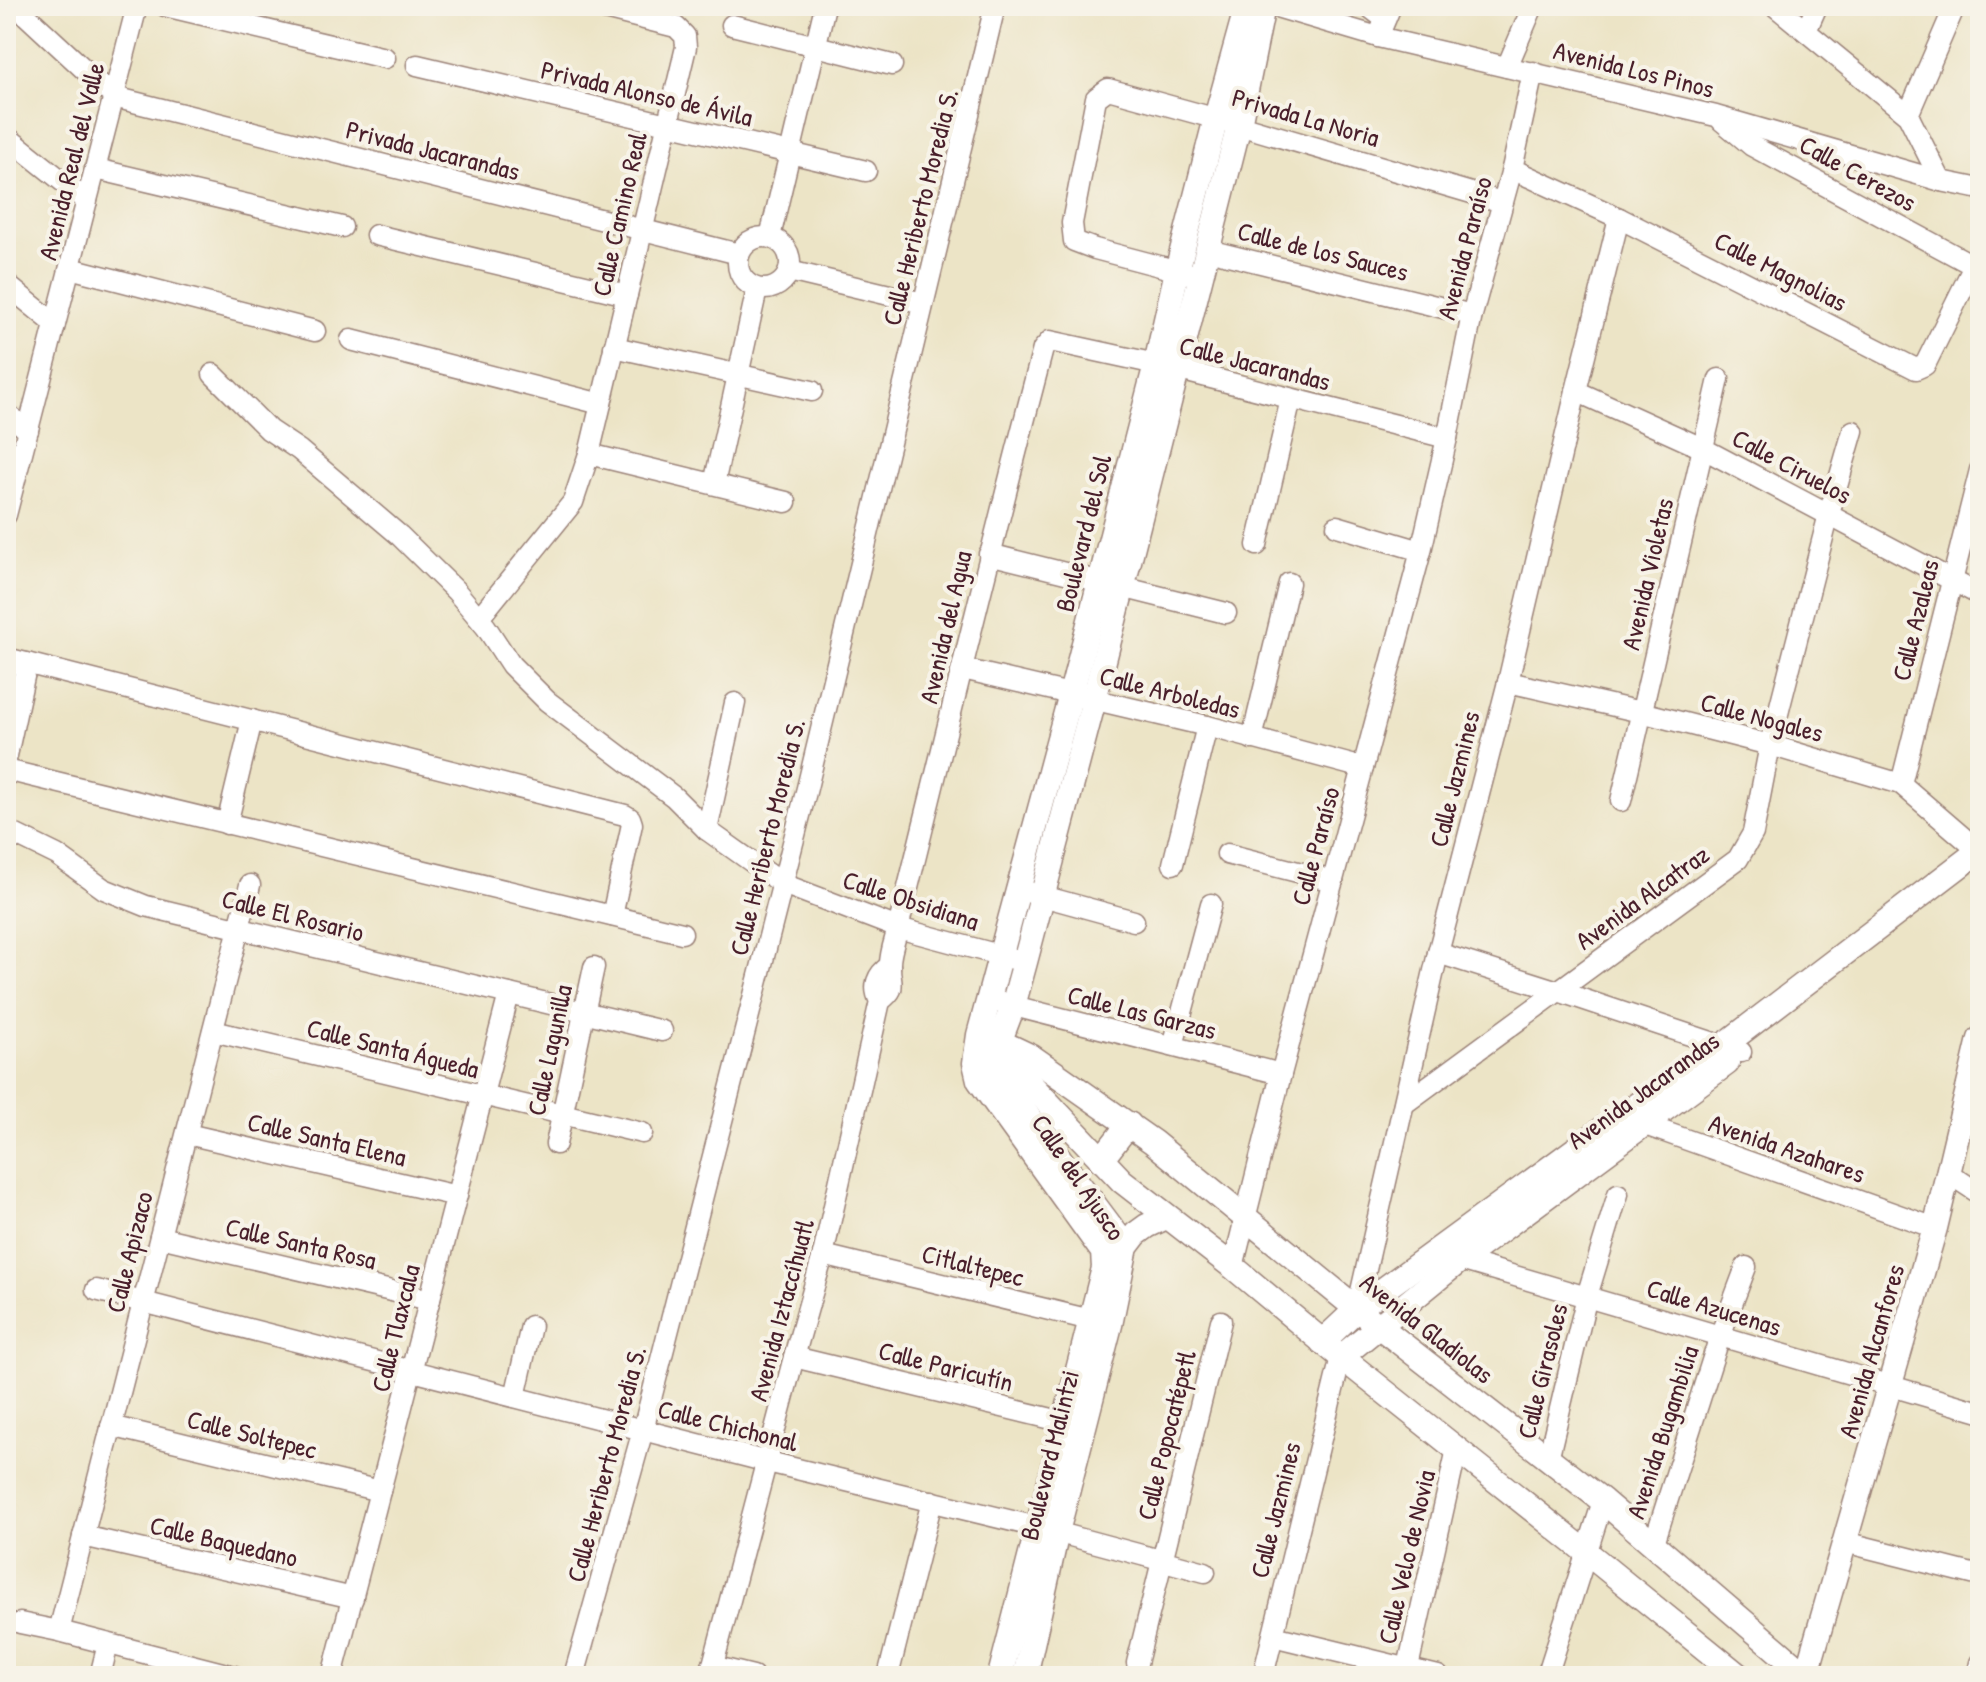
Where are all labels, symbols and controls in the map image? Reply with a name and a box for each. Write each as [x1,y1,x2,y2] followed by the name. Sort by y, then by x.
[1550,32,1718,106] street label: Avenida Los Pinos
[538,52,756,134] street label: Privada Alonso de Ávila
[30,59,112,263] street label: Avenida Real del Valle
[1228,79,1384,155] street label: Privada La Noria
[874,85,966,329] street label: Calle Heriberto Moredia S.
[343,112,523,188] street label: Privada Jacarandas
[1793,127,1923,219] street label: Calle Cerezos
[583,128,655,299] street label: Calle Camino Real
[1428,173,1500,323] street label: Avenida Paraíso
[1234,213,1412,289] street label: Calle de los Sauces
[1709,223,1853,319] street label: Calle Magnolias
[1176,327,1334,399] street label: Calle Jacarandas
[1726,420,1858,512] street label: Calle Ciruelos
[1047,451,1119,615] street label: Boulevard del Sol
[1613,495,1681,653] street label: Avenida Violetas
[910,547,980,707] street label: Avenida del Agua
[1883,556,1947,684] street label: Calle Azaleas
[1096,658,1244,726] street label: Calle Arboledas
[1697,684,1827,750] street label: Calle Nogales
[1420,708,1488,850] street label: Calle Jazmines
[721,715,813,959] street label: Calle Heriberto Moredia S.
[1282,783,1348,909] street label: Calle Paraíso
[1568,837,1716,957] street label: Avenida Alcatraz
[839,862,983,938] street label: Calle Obsidiana
[218,880,368,950] street label: Calle El Rosario
[1064,977,1220,1047] street label: Calle Las Garzas
[518,981,580,1119] street label: Calle Lagunilla
[303,1010,483,1086] street label: Calle Santa Águeda
[1560,1023,1726,1157] street label: Avenida Jacarandas
[244,1104,410,1174] street label: Calle Santa Elena
[1704,1105,1870,1191] street label: Avenida Azahares
[1024,1107,1134,1247] street label: Calle del Ajusco
[97,1188,161,1316] street label: Calle Apizaco
[222,1209,380,1277] street label: Calle Santa Rosa
[740,1215,822,1405] street label: Avenida Iztaccíhuatl
[918,1235,1028,1295] street label: Citlaltepec
[1829,1260,1913,1442] street label: Avenida Alcanfores
[362,1261,428,1395] street label: Calle Tlaxcala
[1353,1265,1501,1391] street label: Avenida Gladiolas
[1643,1270,1785,1344] street label: Calle Azucenas
[1508,1300,1576,1442] street label: Calle Girasoles
[875,1332,1017,1400] street label: Calle Paricutín
[1618,1341,1706,1523] street label: Avenida Bugambilia
[558,1342,654,1586] street label: Calle Heriberto Moredia S.
[1128,1347,1204,1523] street label: Calle Popocatépetl
[1011,1366,1087,1544] street label: Boulevard Malintzi
[654,1391,802,1459] street label: Calle Chichonal
[184,1401,320,1467] street label: Calle Soltepec
[1241,1439,1309,1581] street label: Calle Jazmines
[1369,1467,1443,1647] street label: Calle Velo de Novia
[147,1507,301,1575] street label: Calle Baquedano

